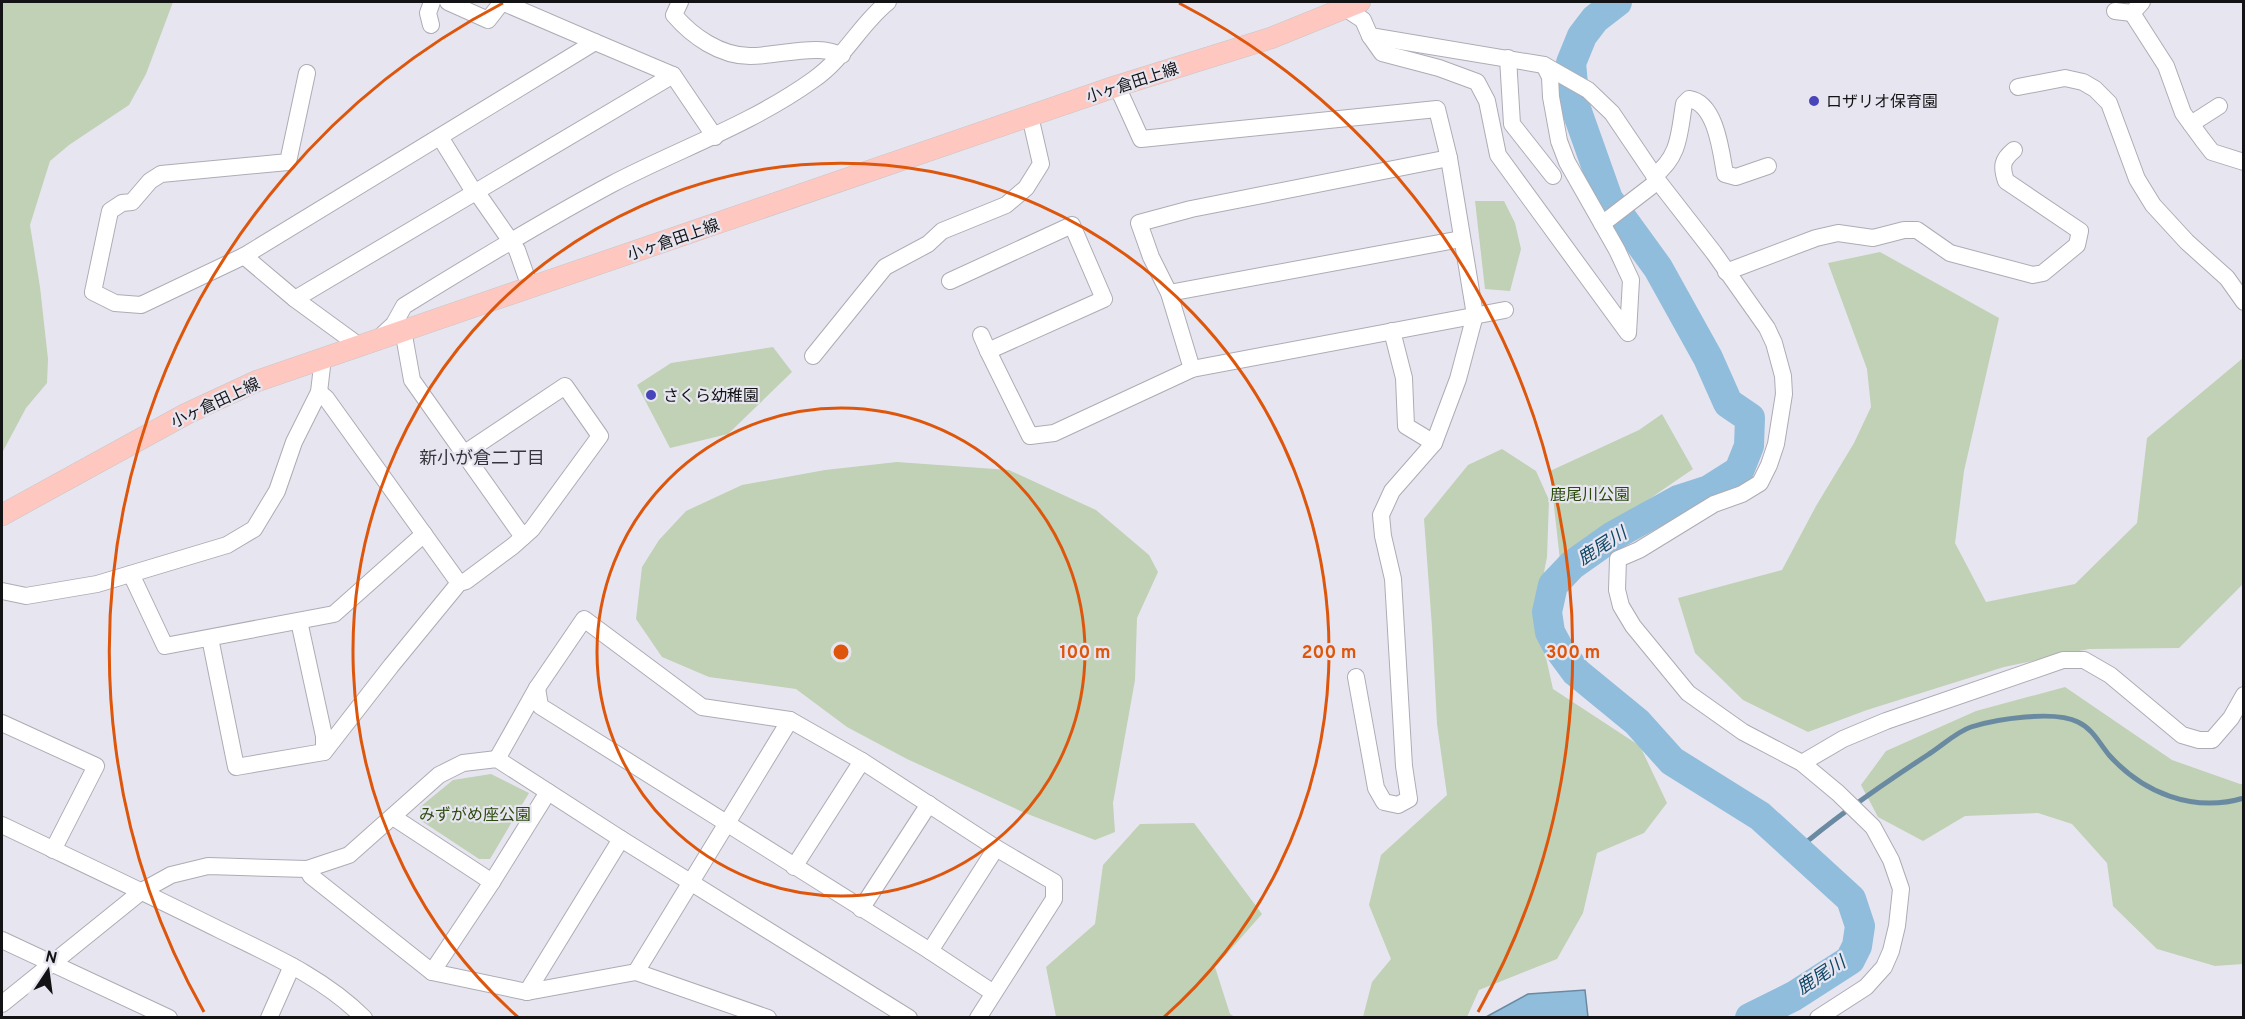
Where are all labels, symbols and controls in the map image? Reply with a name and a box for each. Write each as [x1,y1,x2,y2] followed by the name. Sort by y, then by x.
[1084,60,1181,108] street label: 小ヶ倉田上線
[1826,93,1938,113] place label: ロザリオ保育園
[1807,94,1821,108] marker: ロザリオ保育園
[625,216,722,266] street label: 小ヶ倉田上線
[168,374,264,433] street label: 小ヶ倉田上線
[663,387,759,407] place label: さくら幼稚園
[644,388,658,402] marker: さくら幼稚園
[419,448,545,471] district label: 新小が倉二丁目
[1550,486,1630,506] park label: 鹿尾川公園
[1574,522,1633,571] water label: 鹿尾川
[831,642,851,662] centre of rings
[1059,642,1111,665] text: 100 m
[1301,642,1357,665] text: 200 m
[1546,642,1600,665] text: 300 m
[419,806,531,826] park label: みずがめ座公園
[18,941,78,1001] north arrow
[43,947,59,969] text: N
[1793,951,1852,1001] water label: 鹿尾川

